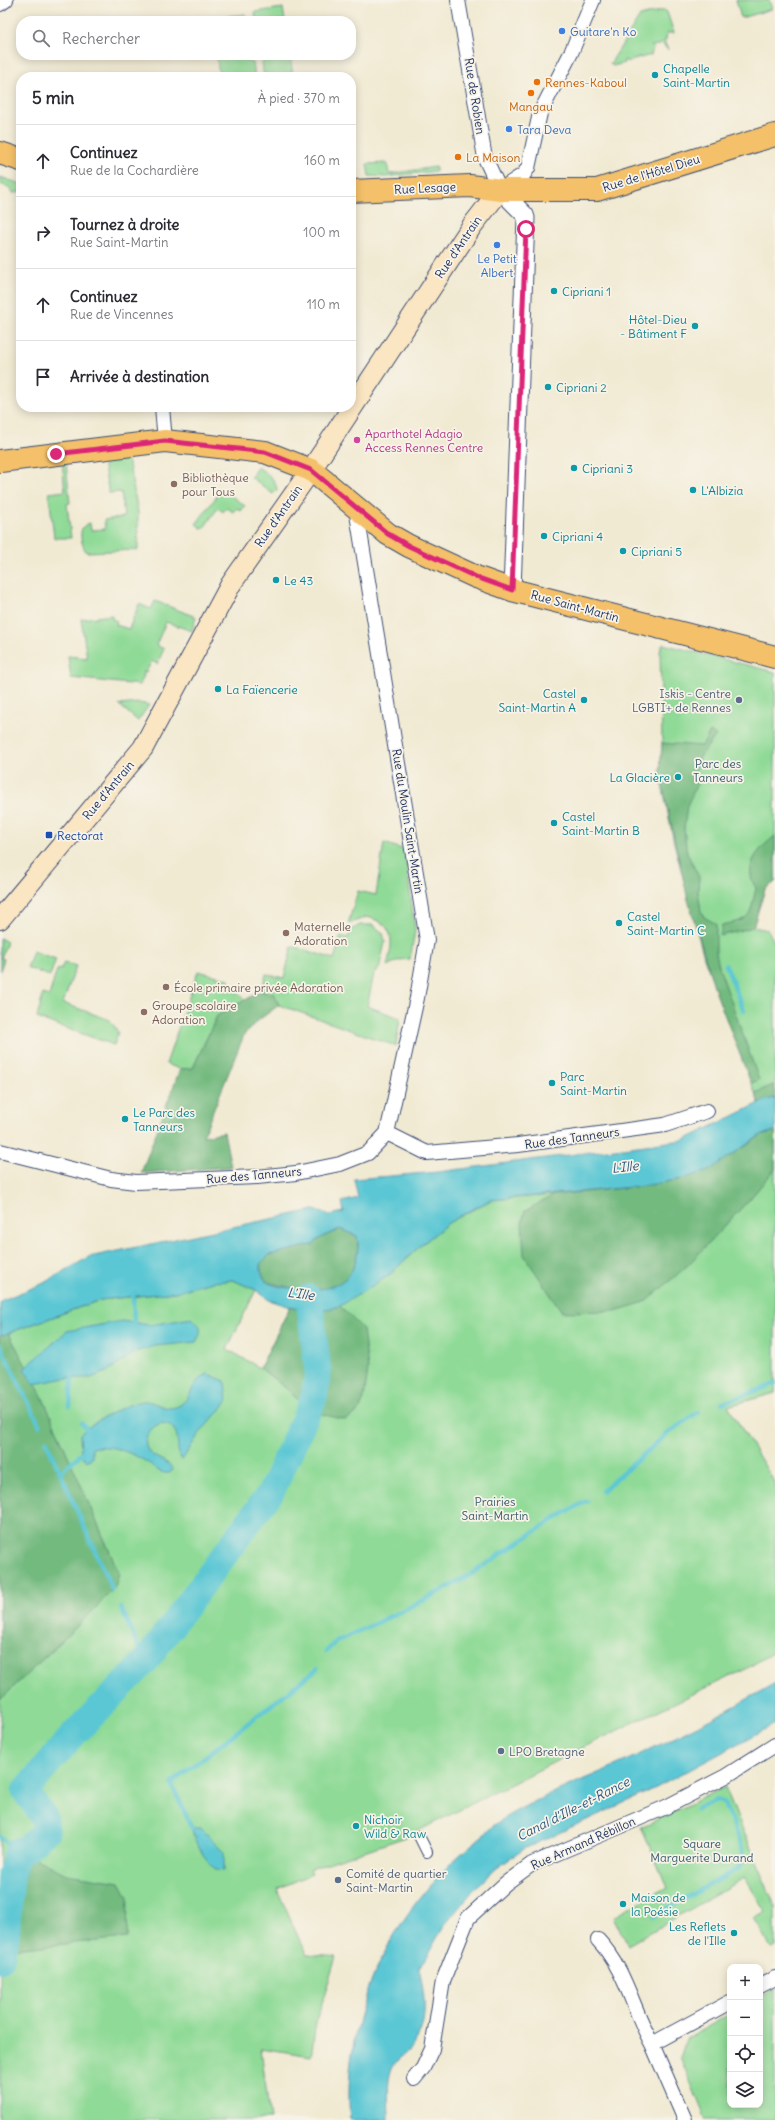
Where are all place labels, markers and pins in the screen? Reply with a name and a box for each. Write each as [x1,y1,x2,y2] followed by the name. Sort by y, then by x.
[570,24,637,39] place label: Guitare'n Ko
[557,26,567,36] marker: Guitare'n Ko
[663,61,730,90] place label: Chapelle Saint-Martin
[650,70,660,80] marker: Chapelle Saint-Martin
[545,75,627,90] place label: Rennes-Kaboul
[532,77,542,87] marker: Rennes-Kaboul
[526,88,536,98] marker: Mangau
[509,99,553,114] place label: Mangau
[517,122,572,137] place label: Tara Deva
[504,124,514,134] marker: Tara Deva
[466,150,521,165] place label: La Maison
[453,152,463,162] marker: La Maison
[492,240,502,250] marker: Le Petit Albert
[477,251,517,280] place label: Le Petit Albert
[562,284,611,299] place label: Cipriani 1
[549,286,559,296] marker: Cipriani 1
[620,312,687,341] place label: Hôtel-Dieu - Bâtiment F
[690,321,700,331] marker: Hôtel-Dieu - Bâtiment F
[556,380,607,395] place label: Cipriani 2
[543,382,553,392] marker: Cipriani 2
[365,426,483,455] place label: Aparthotel Adagio Access Rennes Centre
[352,435,362,445] marker: Aparthotel Adagio Access Rennes Centre
[582,461,633,476] place label: Cipriani 3
[569,463,579,473] marker: Cipriani 3
[182,470,249,499] place label: Bibliothèque pour Tous
[169,479,179,489] marker: Bibliothèque pour Tous
[701,483,743,498] place label: L'Albizia
[688,485,698,495] marker: L'Albizia
[552,529,603,544] place label: Cipriani 4
[539,531,549,541] marker: Cipriani 4
[631,544,682,559] place label: Cipriani 5
[618,546,628,556] marker: Cipriani 5
[284,573,313,588] place label: Le 43
[271,575,281,585] marker: Le 43
[226,682,298,697] place label: La Faïencerie
[213,684,223,694] marker: La Faïencerie
[498,686,576,715] place label: Castel Saint-Martin A
[632,686,731,715] place label: Iskis - Centre LGBTI+ de Rennes
[579,695,589,705] marker: Castel Saint-Martin A
[734,695,744,705] marker: Iskis - Centre LGBTI+ de Rennes
[609,770,670,785] place label: La Glacière
[673,772,683,782] marker: La Glacière
[562,809,640,838] place label: Castel Saint-Martin B
[549,818,559,828] marker: Castel Saint-Martin B
[57,828,103,843] place label: Rectorat
[44,830,54,840] marker: Rectorat
[627,909,705,938] place label: Castel Saint-Martin C
[614,918,624,928] marker: Castel Saint-Martin C
[294,919,351,948] place label: Maternelle Adoration
[281,928,291,938] marker: Maternelle Adoration
[174,980,344,995] place label: École primaire privée Adoration
[161,982,171,992] marker: École primaire privée Adoration
[152,998,237,1027] place label: Groupe scolaire Adoration
[139,1007,149,1017] marker: Groupe scolaire Adoration
[560,1069,627,1098] place label: Parc Saint-Martin
[547,1078,557,1088] marker: Parc Saint-Martin
[133,1105,195,1134] place label: Le Parc des Tanneurs
[120,1114,130,1124] marker: Le Parc des Tanneurs
[509,1744,585,1759] place label: LPO Bretagne
[496,1746,506,1756] marker: LPO Bretagne
[364,1812,427,1841] place label: Nichoir Wild & Raw
[351,1821,361,1831] marker: Nichoir Wild & Raw
[346,1866,447,1895] place label: Comité de quartier Saint-Martin
[333,1875,343,1885] marker: Comité de quartier Saint-Martin
[631,1890,686,1919] place label: Maison de la Poésie
[618,1899,628,1909] marker: Maison de la Poésie
[669,1919,726,1948] place label: Les Reflets de l'Ille
[729,1928,739,1938] marker: Les Reflets de l'Ille

